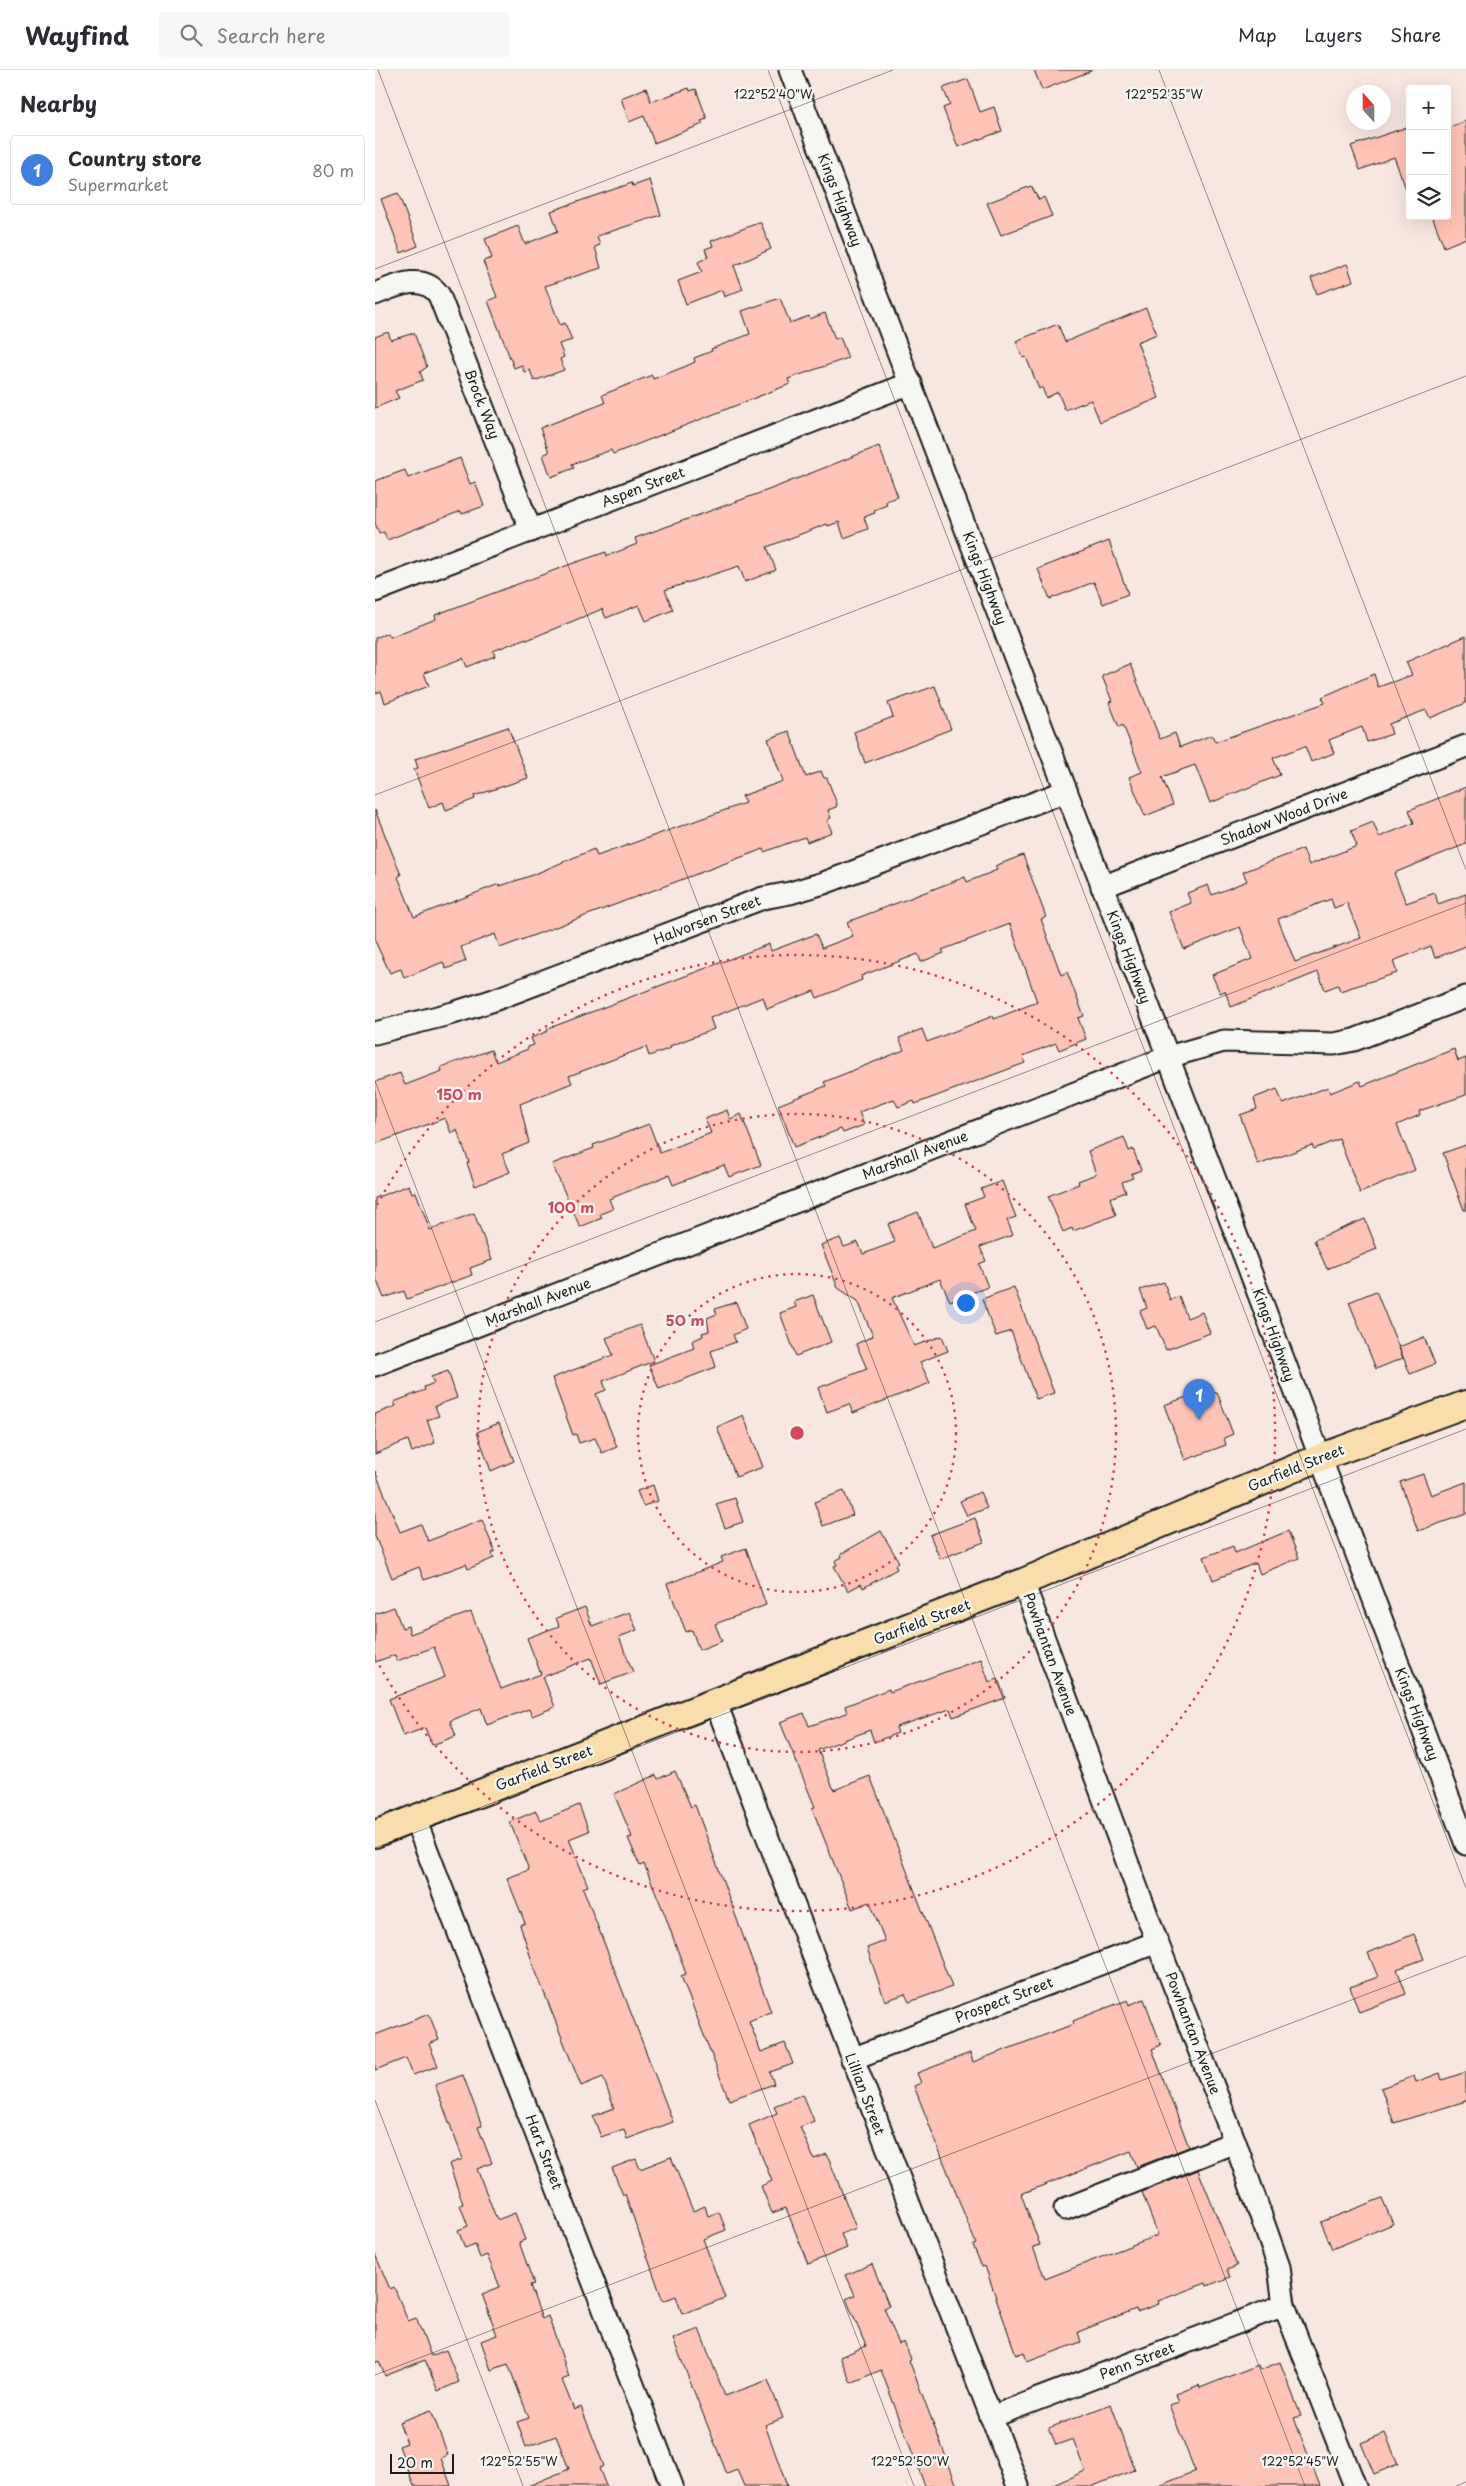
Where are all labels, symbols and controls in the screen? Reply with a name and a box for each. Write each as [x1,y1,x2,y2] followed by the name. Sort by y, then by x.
[159,12,509,57] search box
[25,17,129,53] text: Wayfind
[177,21,205,49] icon: search
[217,21,325,49] text: Search here
[1238,21,1277,48] text: Map
[1305,21,1362,48] text: Layers
[1390,21,1441,48] text: Share
[734,85,813,103] text: 122°52'40"W
[1125,85,1203,103] text: 122°52'35"W
[1346,85,1391,130] north arrow
[1406,85,1451,220] map controls
[1406,85,1451,130] button: +
[20,87,97,119] text: Nearby
[1406,130,1451,175] button: −
[68,144,202,172] text: Country store
[813,150,868,249] street label: Kings Highway
[33,158,41,182] text: 1
[312,158,354,182] text: 80 m
[68,172,168,196] text: Supermarket
[1406,175,1451,220] button: layers
[459,366,505,442] street label: Brock Way
[598,461,688,512] street label: Aspen Street
[958,528,1013,627] street label: Kings Highway
[1217,783,1351,851] street label: Shadow Wood Drive
[650,889,764,950] street label: Halvorsen Street
[1102,907,1157,1006] street label: Kings Highway
[436,1082,482,1105] text: 150 m
[859,1125,971,1184] street label: Marshall Avenue
[548,1195,594,1218] text: 100 m
[482,1272,594,1331] street label: Marshall Avenue
[1248,1285,1301,1384] street label: Kings Highway
[953,1290,979,1316] your location
[666,1308,704,1331] text: 50 m
[1183,1379,1215,1420] pin: 1
[788,1424,806,1442] centre of rings
[1245,1439,1347,1496] street label: Garfield Street
[1018,1589,1083,1719] street label: Powhantan Avenue
[870,1593,974,1650] street label: Garfield Street
[1390,1664,1445,1763] street label: Kings Highway
[492,1739,596,1796] street label: Garfield Street
[1160,1968,1227,2098] street label: Powhantan Avenue
[952,1971,1056,2028] street label: Prospect Street
[840,2050,891,2138] street label: Lillian Street
[521,2111,568,2193] street label: Hart Street
[1096,2337,1178,2384] street label: Penn Street
[390,2451,454,2474] scale bar
[397,2452,433,2473] text: 20 m
[480,2452,558,2470] text: 122°52'55"W
[871,2452,950,2470] text: 122°52'50"W
[1261,2452,1339,2470] text: 122°52'45"W

